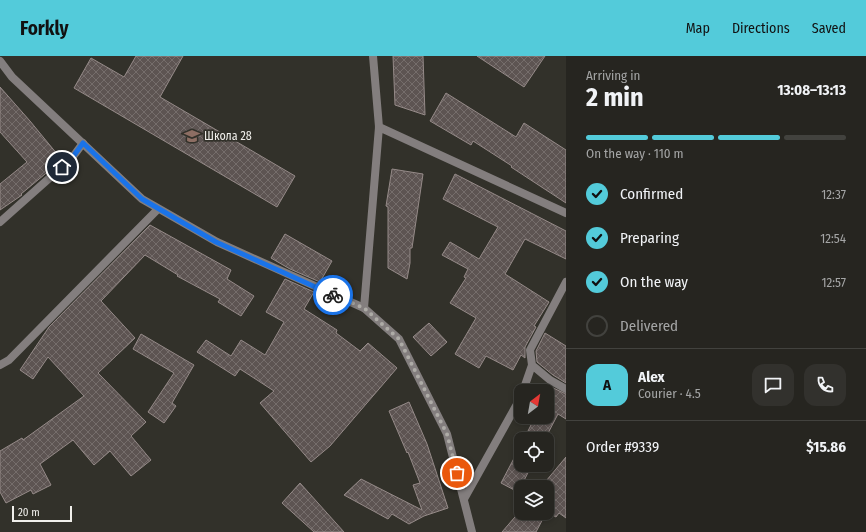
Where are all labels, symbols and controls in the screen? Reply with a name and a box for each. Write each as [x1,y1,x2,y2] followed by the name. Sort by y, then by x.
[20,17,69,40] text: Forkly
[686,20,710,37] text: Map
[732,20,790,37] text: Directions
[812,20,846,37] text: Saved
[586,68,640,83] text: Arriving in
[777,81,846,99] text: 13:08–13:13
[586,82,644,113] text: 2 min
[183,127,201,145] school or university icon: Школа 28
[204,129,252,143] place label: Школа 28
[586,146,684,161] text: On the way · 110 m
[45,150,79,184] pin
[51,156,73,178] icon: home
[586,183,608,205] icon: check
[620,185,683,203] text: Confirmed
[821,187,846,202] text: 12:37
[586,227,608,249] icon: check
[620,229,679,247] text: Preparing
[820,231,846,246] text: 12:54
[586,271,608,293] icon: check
[620,273,688,291] text: On the way
[313,275,353,315] courier
[821,275,846,290] text: 12:57
[322,284,344,306] icon: bike
[620,317,678,335] text: Delivered
[752,364,794,406] button: chat
[804,364,846,406] button: phone
[638,368,665,386] text: Alex
[603,376,611,394] text: A
[514,384,554,424] north arrow
[514,384,554,520] map controls
[638,386,701,401] text: Courier · 4.5
[514,432,554,472] button: locate
[586,438,659,456] text: Order #9339
[806,438,846,456] text: $15.86
[440,456,474,490] pin
[446,462,468,484] icon: bag
[514,480,554,520] button: layers
[12,504,72,523] scale bar
[18,506,40,519] text: 20 m

